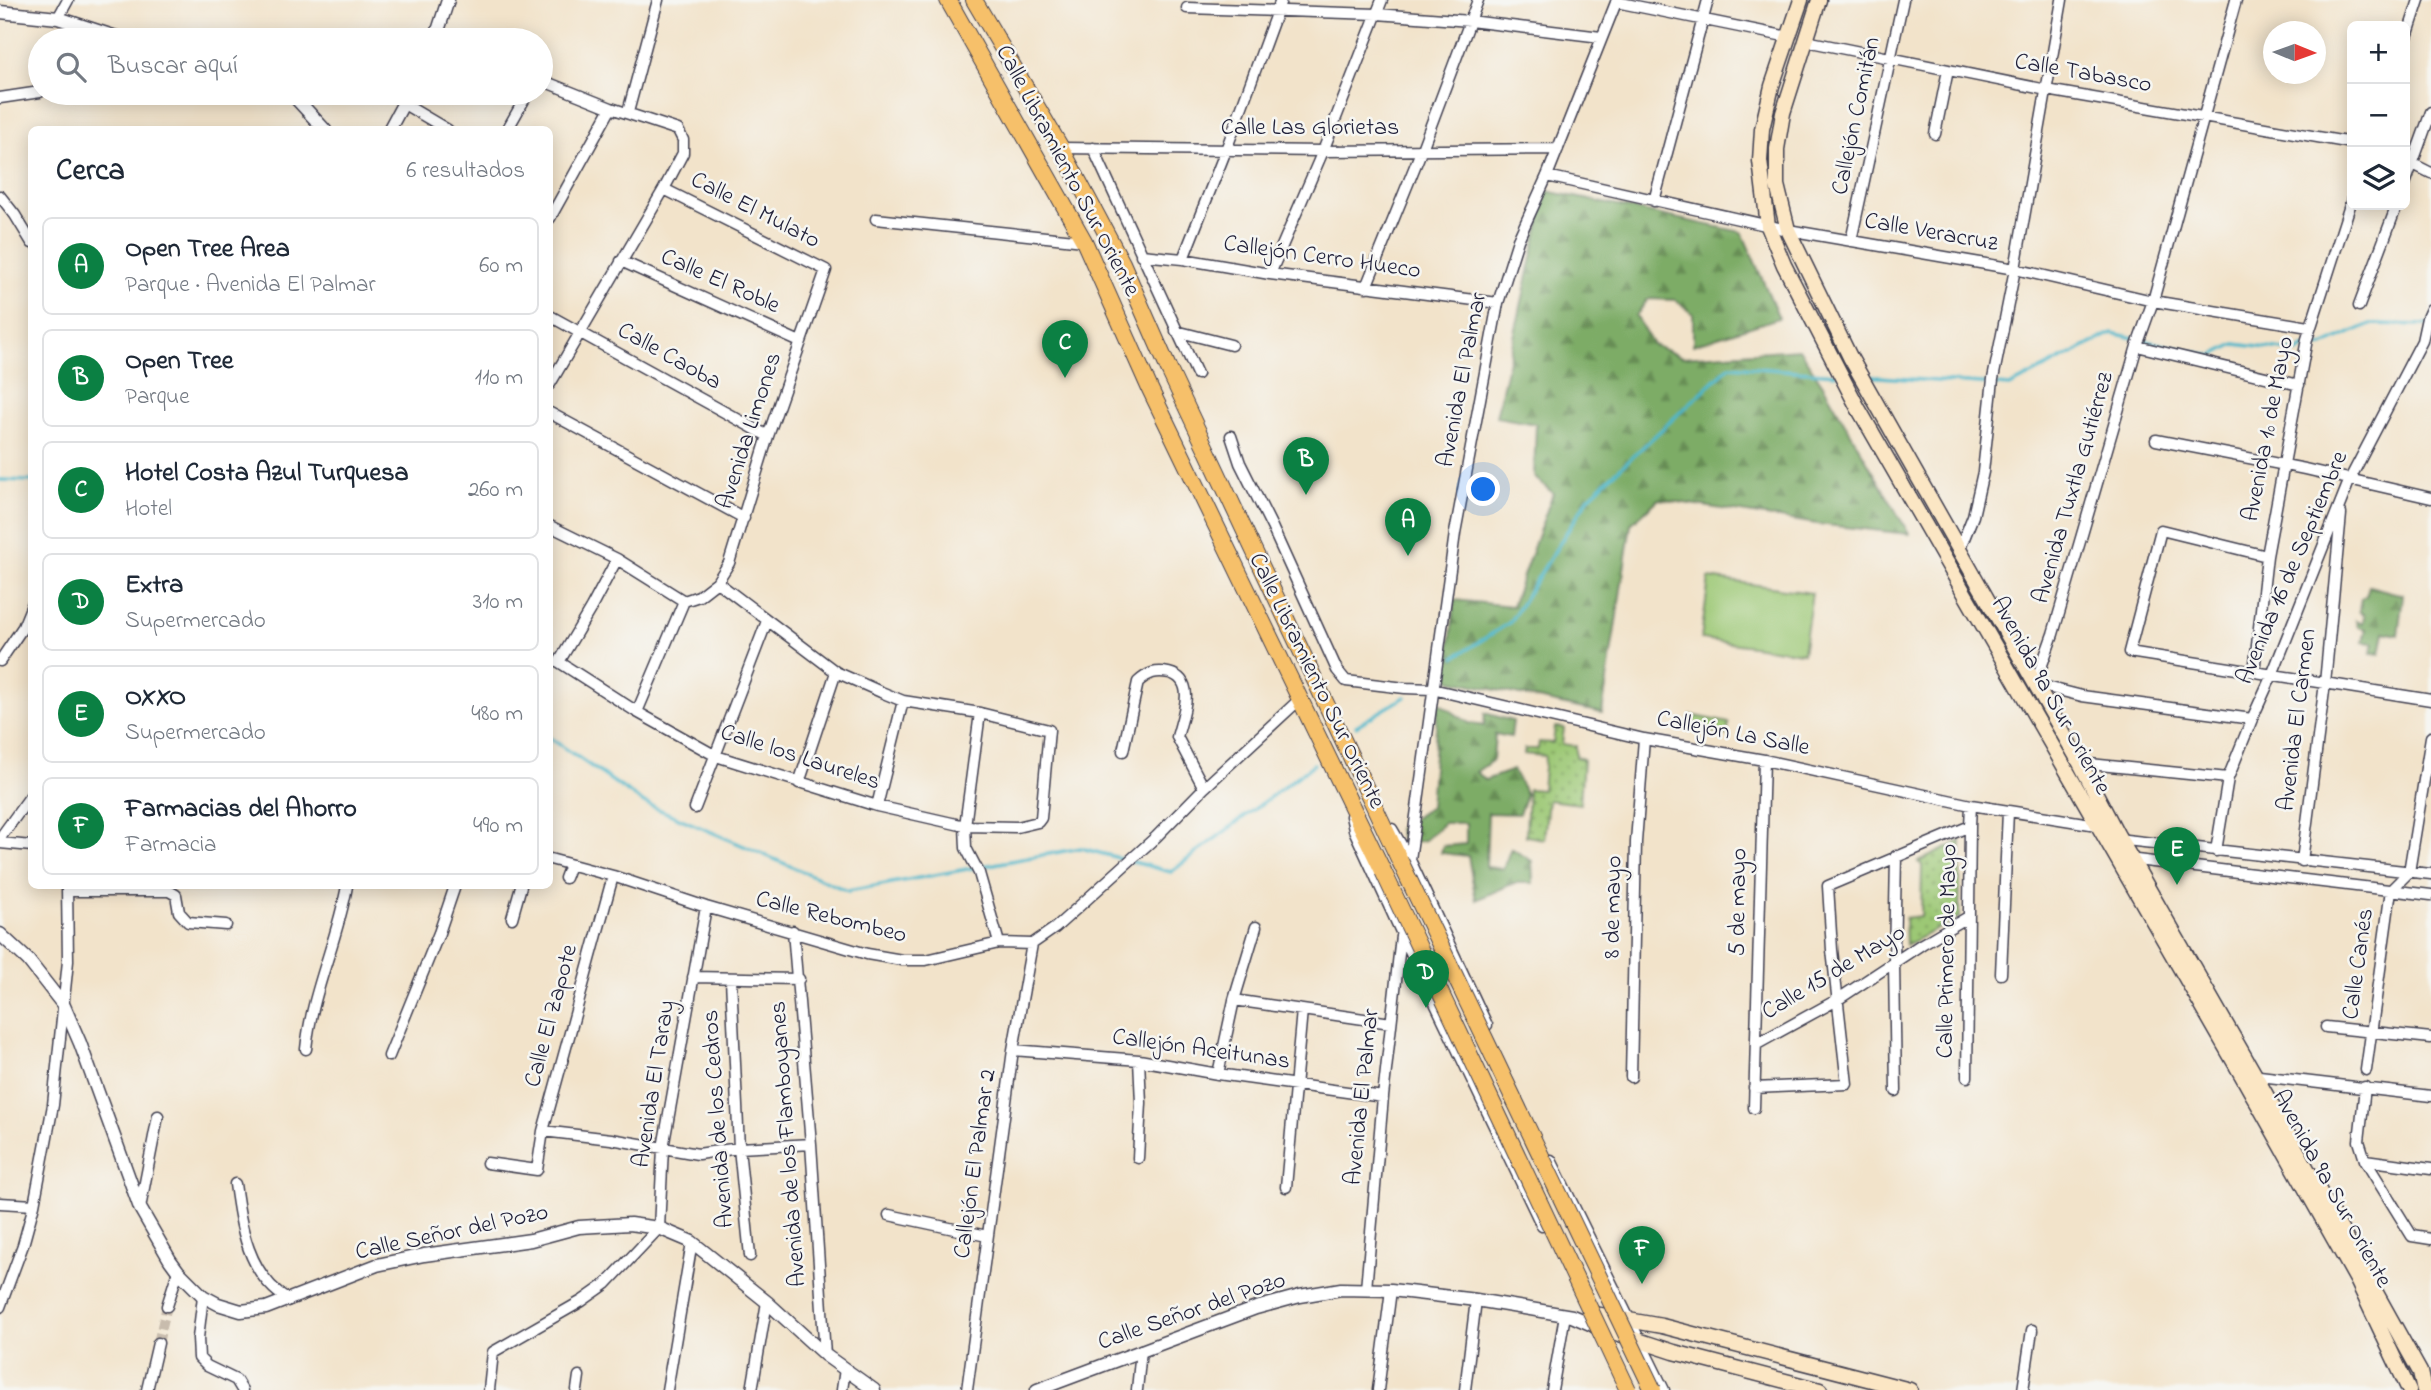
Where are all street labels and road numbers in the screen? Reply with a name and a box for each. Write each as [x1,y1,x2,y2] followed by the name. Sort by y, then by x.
[1823,34,1891,198] street label: Callejón Comitán
[986,39,1148,303] street label: Calle Libramiento Sur Oriente
[2012,45,2154,103] street label: Calle Tabasco
[1221,111,1399,146] street label: Calle Las Glorietas
[684,163,826,259] street label: Calle El Mulato
[1861,204,2002,262] street label: Calle Veracruz
[1221,227,1423,289] street label: Callejón Cerro Hueco
[655,240,785,324] street label: Calle El Roble
[1429,289,1497,470] street label: Avenida El Palmar
[610,314,728,400] street label: Calle Caoba
[2234,333,2305,525] street label: Avenida 1º de Mayo
[708,348,792,514] street label: Avenida Limones
[2024,367,2124,608] street label: Avenida Tuxtla Gutiérrez
[2228,446,2358,690] street label: Avenida 16 de Septiembre
[1239,547,1393,815] street label: Calle Libramiento Sur Oriente
[1981,591,2119,802] street label: Avenida 9a Sur Oriente
[2269,627,2327,813] street label: Avenida El Carmen
[1654,702,1813,766] street label: Callejón La Salle
[715,716,885,800] street label: Calle los Laureles
[1929,843,1968,1059] street label: Calle Primero de Mayo
[1721,848,1758,956] street label: 5 de mayo
[1596,855,1633,959] street label: 8 de mayo
[752,882,910,954] street label: Calle Rebombeo
[2334,906,2384,1022] street label: Calle Canés
[1755,916,1913,1031] street label: Calle 15 de Mayo
[516,940,588,1091] street label: Calle El Zapote
[624,998,687,1170] street label: Avenida El Taray
[762,1000,817,1288] street label: Avenida de los Flamboyanes
[1336,1007,1390,1187] street label: Avenida El Palmar
[694,1009,744,1229] street label: Avenida de los Cedros
[1110,1020,1292,1080] street label: Callejón Aceitunas
[945,1067,1007,1261] street label: Callejón El Palmar 2
[2262,1084,2400,1295] street label: Avenida 9a Sur Oriente
[352,1195,552,1271] street label: Calle Señor del Pozo
[1093,1263,1291,1361] street label: Calle Señor del Pozo

